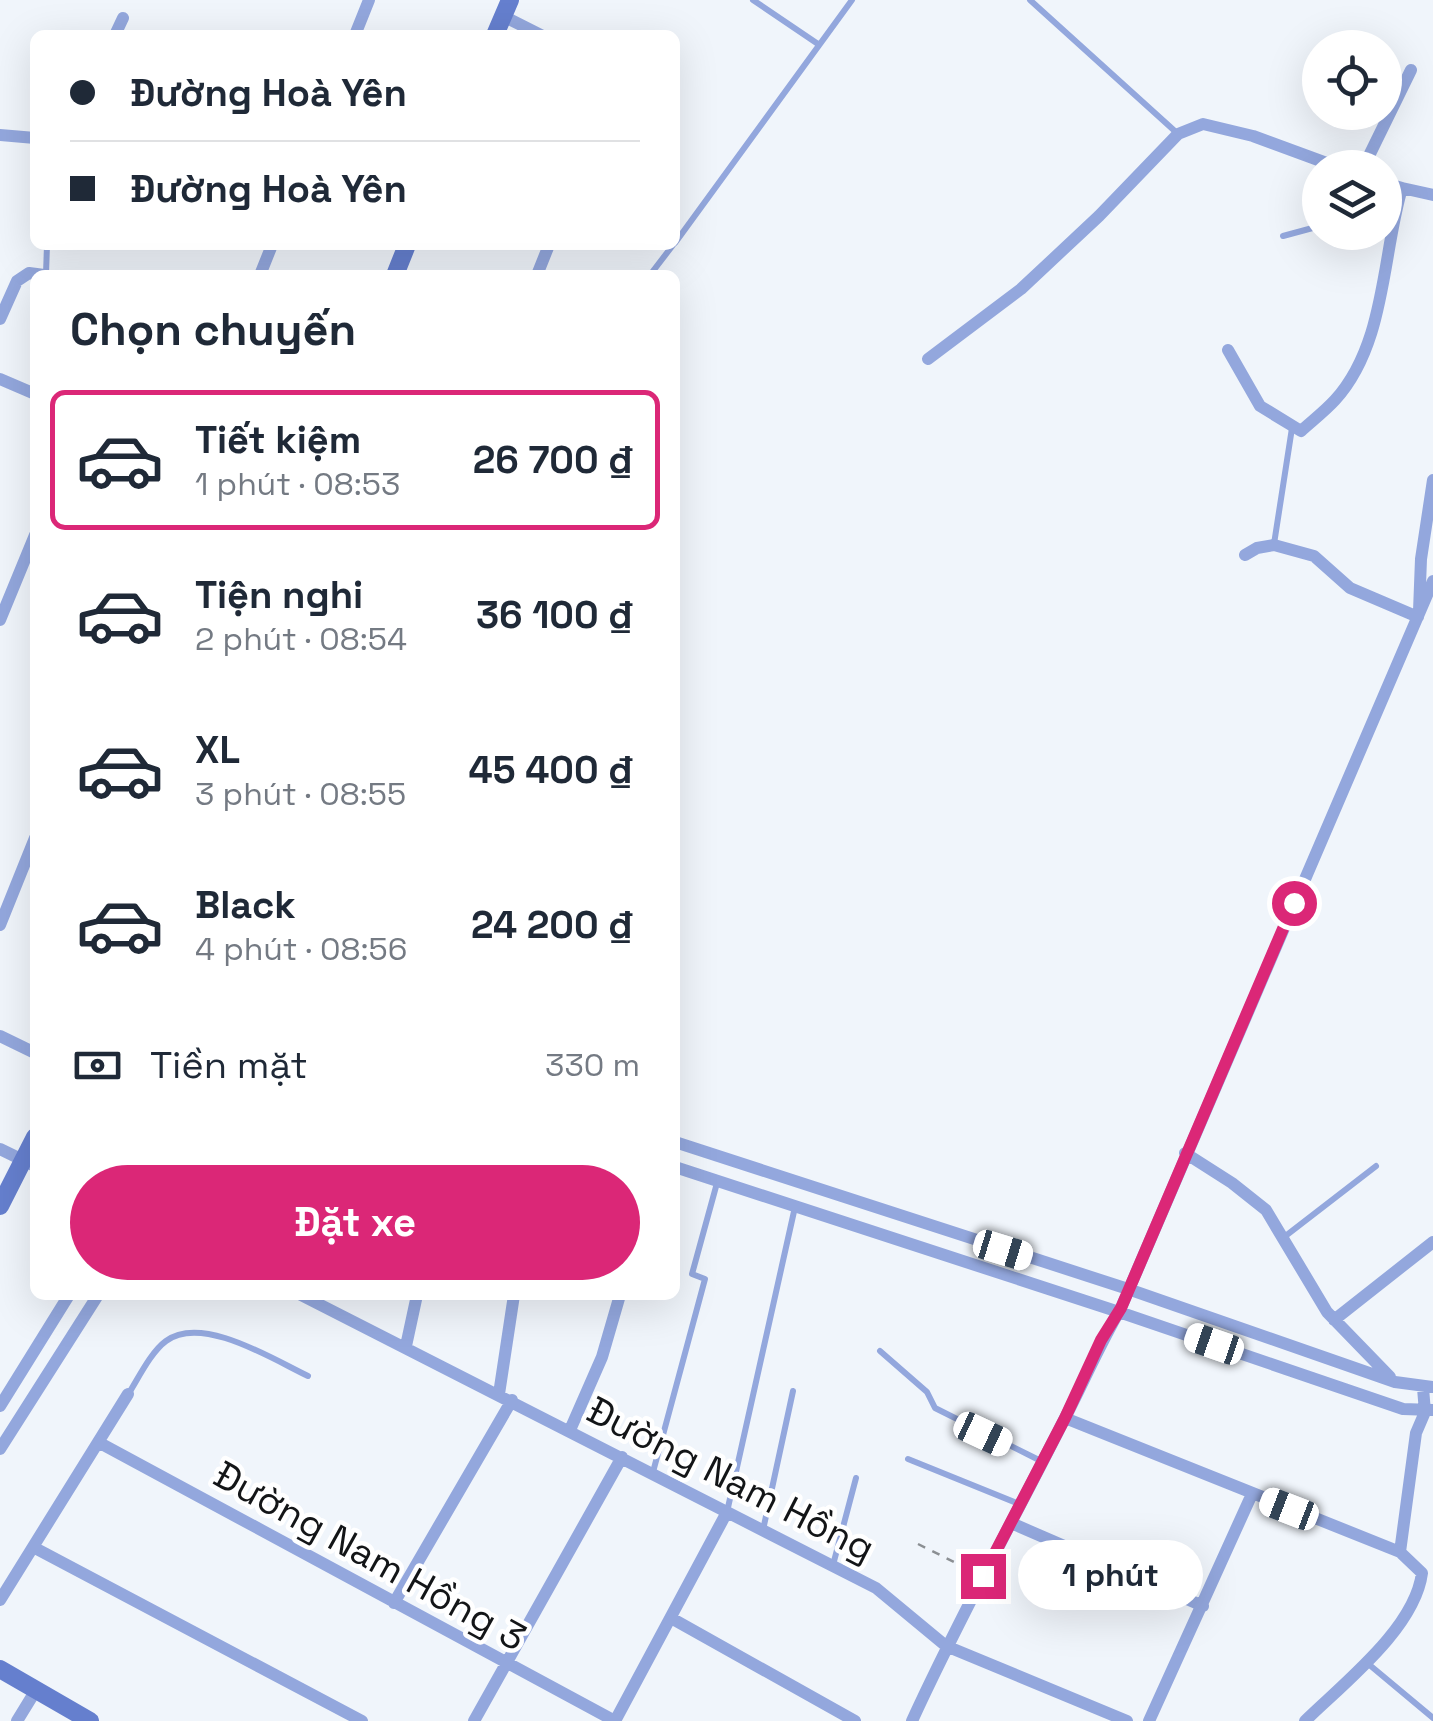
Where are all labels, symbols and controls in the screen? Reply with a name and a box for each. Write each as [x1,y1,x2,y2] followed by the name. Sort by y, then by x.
[1302,30,1402,250] map controls
[1302,30,1402,130] button: locate
[130,69,407,117] text: Đường Hoà Yên
[1302,150,1402,250] button: layers
[130,165,407,213] text: Đường Hoà Yên
[70,301,356,358] text: Chọn chuyến
[75,415,165,505] icon: car
[195,416,361,464] text: Tiết kiệm
[473,436,635,484] text: 26 700 ₫
[195,464,400,504] text: 1 phút · 08:53
[75,570,165,660] icon: car
[195,571,363,619] text: Tiện nghi
[476,591,635,639] text: 36 100 ₫
[195,619,407,659] text: 2 phút · 08:54
[75,725,165,815] icon: car
[195,726,240,774] text: XL
[469,746,635,794] text: 45 400 ₫
[195,774,406,814] text: 3 phút · 08:55
[75,880,165,970] icon: car
[195,881,296,929] text: Black
[1272,881,1317,926] route start
[471,901,635,949] text: 24 200 ₫
[195,929,407,969] text: 4 phút · 08:56
[70,1038,125,1093] icon: cash
[150,1041,308,1089] text: Tiền mặt
[545,1045,640,1085] text: 330 m
[70,1165,640,1280] button: Đặt xe
[970,1227,1036,1273] car
[1181,1320,1247,1368] car
[579,1386,883,1572] street label: Đường Nam Hồng
[949,1408,1017,1460] car
[206,1450,534,1662] street label: Đường Nam Hồng 3
[1256,1484,1322,1534] car
[1018,1541,1203,1611] callout: 1 phút
[961,1554,1006,1599] route end
[1062,1555,1159,1595] text: 1 phút

